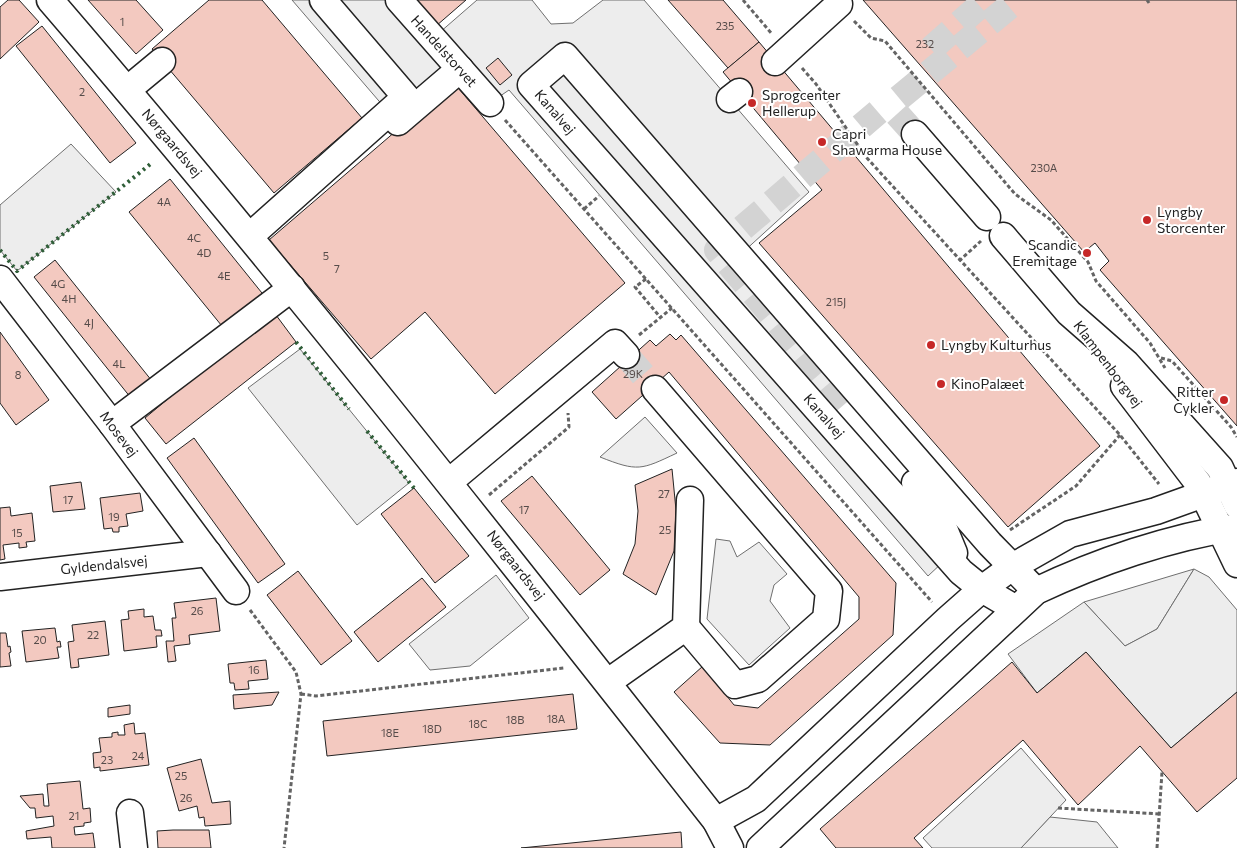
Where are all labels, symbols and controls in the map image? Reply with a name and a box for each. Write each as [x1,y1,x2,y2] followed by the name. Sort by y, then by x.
[408,11,481,90] street label: Handelstorvet
[120,15,124,28] house number: 1
[716,19,734,32] house number: 235
[916,37,934,50] house number: 232
[79,85,85,98] house number: 2
[531,86,579,137] street label: Kanalvej
[762,86,841,119] place label: Sprogcenter Hellerup
[746,97,758,109] marker: Sprogcenter Hellerup
[139,105,206,180] street label: Nørgaardsvej
[832,125,942,158] place label: Capri Shawarma House
[816,136,828,148] marker: Capri Shawarma House
[1031,161,1058,174] house number: 230A
[157,195,171,208] house number: 4A
[1157,203,1226,236] place label: Lyngby Storcenter
[1141,214,1153,226] marker: Lyngby Storcenter
[187,231,201,244] house number: 4C
[1012,236,1077,269] place label: Scandic Eremitage
[197,246,211,259] house number: 4D
[1081,247,1093,259] marker: Scandic Eremitage
[323,249,329,262] house number: 5
[334,262,340,275] house number: 7
[217,269,231,282] house number: 4E
[51,277,65,290] house number: 4G
[62,292,76,305] house number: 4H
[826,295,846,309] house number: 215J
[84,316,94,330] house number: 4J
[1070,317,1146,410] street label: Klampenborgvej
[941,336,1051,353] place label: Lyngby Kulturhus
[925,339,937,351] marker: Lyngby Kulturhus
[113,357,125,370] house number: 4L
[623,367,644,380] house number: 29K
[15,368,22,381] house number: 8
[951,375,1025,392] place label: KinoPalæet
[935,378,947,390] marker: KinoPalæet
[1173,383,1214,416] place label: Ritter Cykler
[800,390,848,441] street label: Kanalvej
[1218,394,1230,406] marker: Ritter Cykler
[97,407,142,460] street label: Mosevej
[658,487,670,500] house number: 27
[63,493,73,506] house number: 17
[519,503,529,516] house number: 17
[108,510,120,523] house number: 19
[659,523,671,536] house number: 25
[11,526,23,539] house number: 15
[484,526,549,603] street label: Nørgaardsvej
[60,551,148,578] street label: Gyldendalsvej
[191,604,204,617] house number: 26
[87,628,99,641] house number: 22
[33,633,47,646] house number: 20
[248,663,260,676] house number: 16
[547,712,566,725] house number: 18A
[506,713,524,726] house number: 18B
[469,717,487,730] house number: 18C
[422,722,442,735] house number: 18D
[381,726,399,739] house number: 18E
[132,749,145,762] house number: 24
[101,753,113,766] house number: 23
[175,769,187,782] house number: 25
[180,791,193,804] house number: 26
[69,809,79,822] house number: 21

